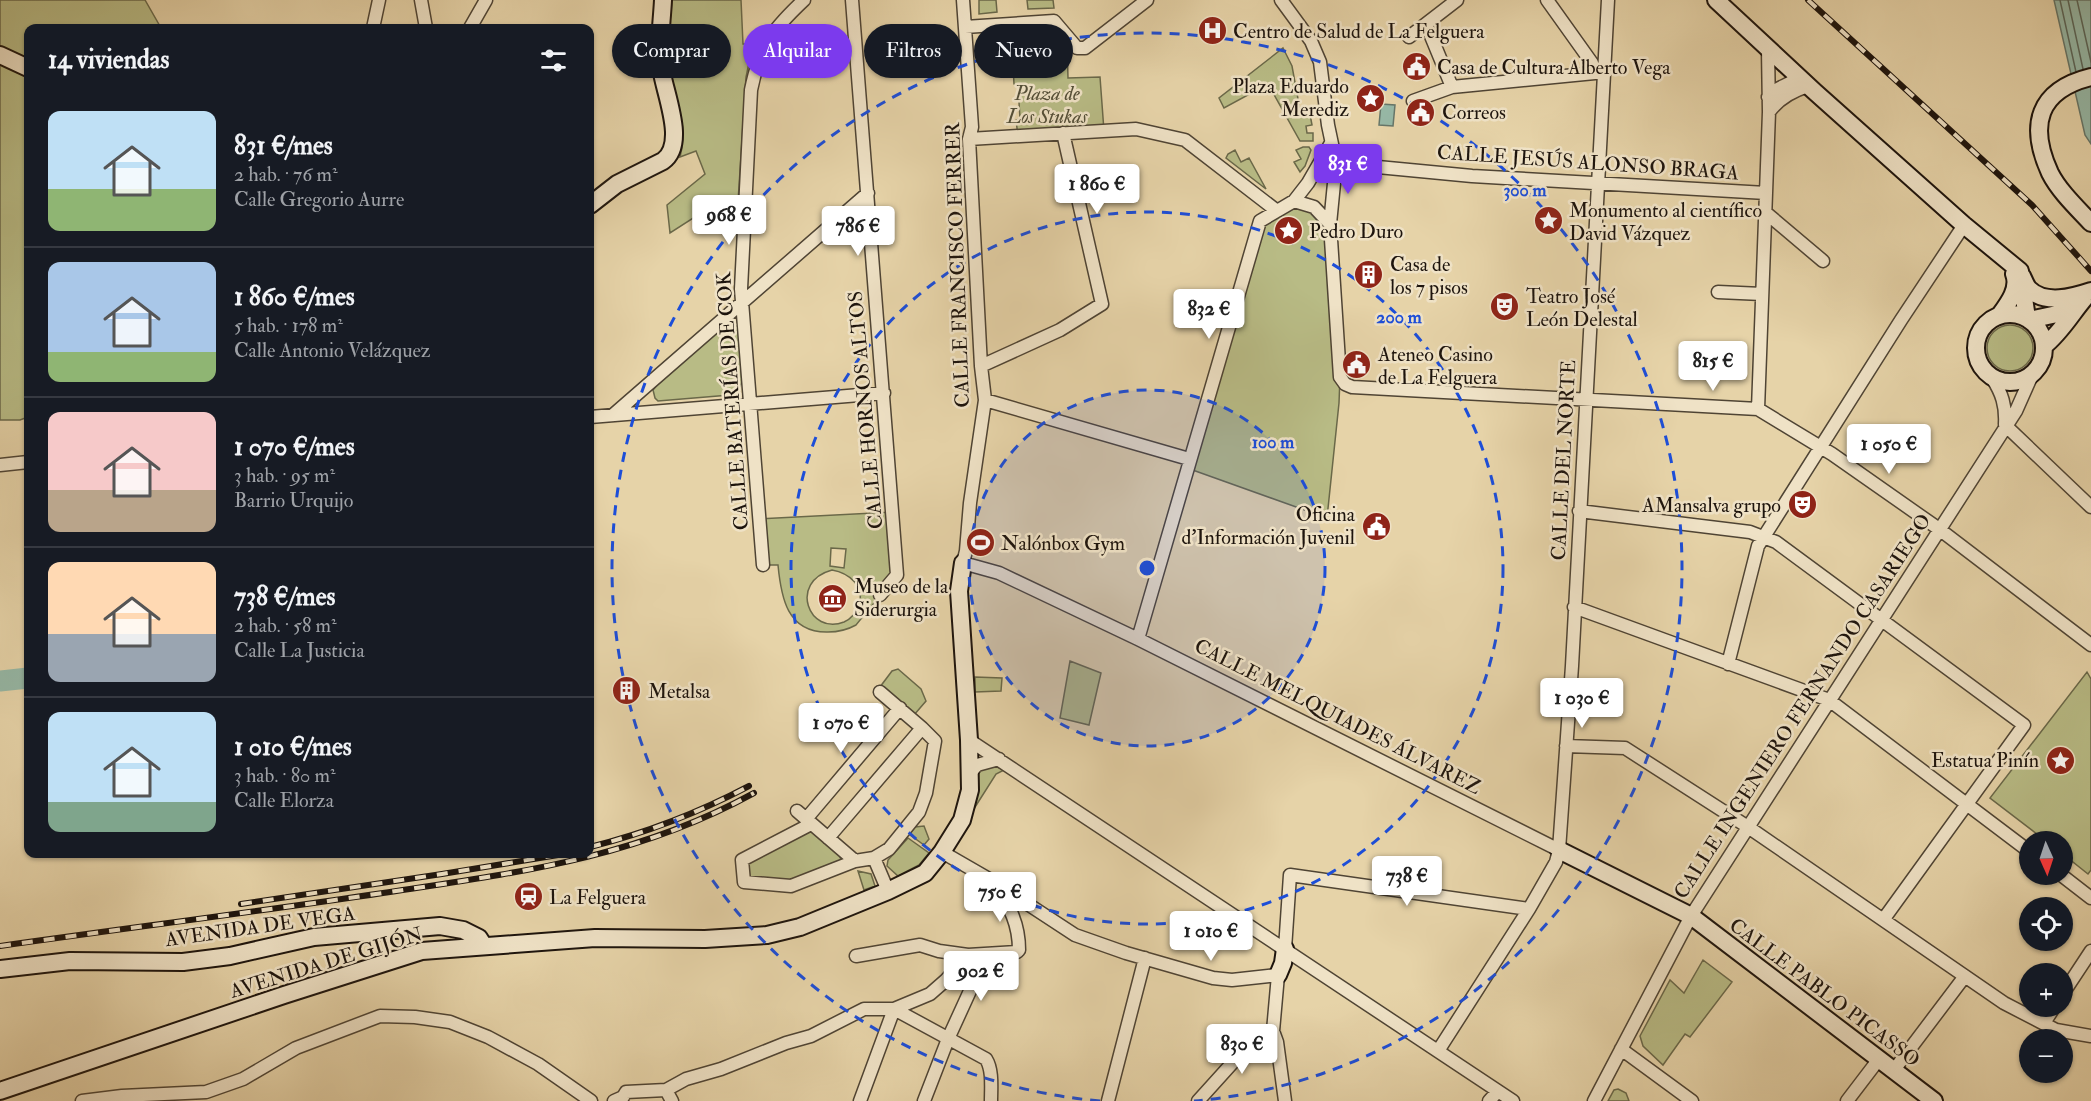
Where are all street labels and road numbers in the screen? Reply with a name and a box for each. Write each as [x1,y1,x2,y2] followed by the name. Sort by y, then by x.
[940,121,975,408] street label: CALLE FRANCISCO FERRER
[1436,138,1740,186] street label: CALLE JESÚS ALONSO BRAGA
[710,270,754,531] street label: CALLE BATERÍAS DE COK
[843,290,888,530] street label: CALLE HORNOS ALTOS
[1546,359,1581,561] street label: CALLE DEL NORTE
[1668,509,1937,903] street label: CALLE INGENIERO FERNANDO CASARIEGO
[1190,632,1486,800] street label: CALLE MELQUIADES ÁLVAREZ
[162,901,357,952] street label: AVENIDA DE VEGA
[1724,913,1925,1072] street label: CALLE PABLO PICASSO
[225,920,426,1004] street label: AVENIDA DE GIJÓN

